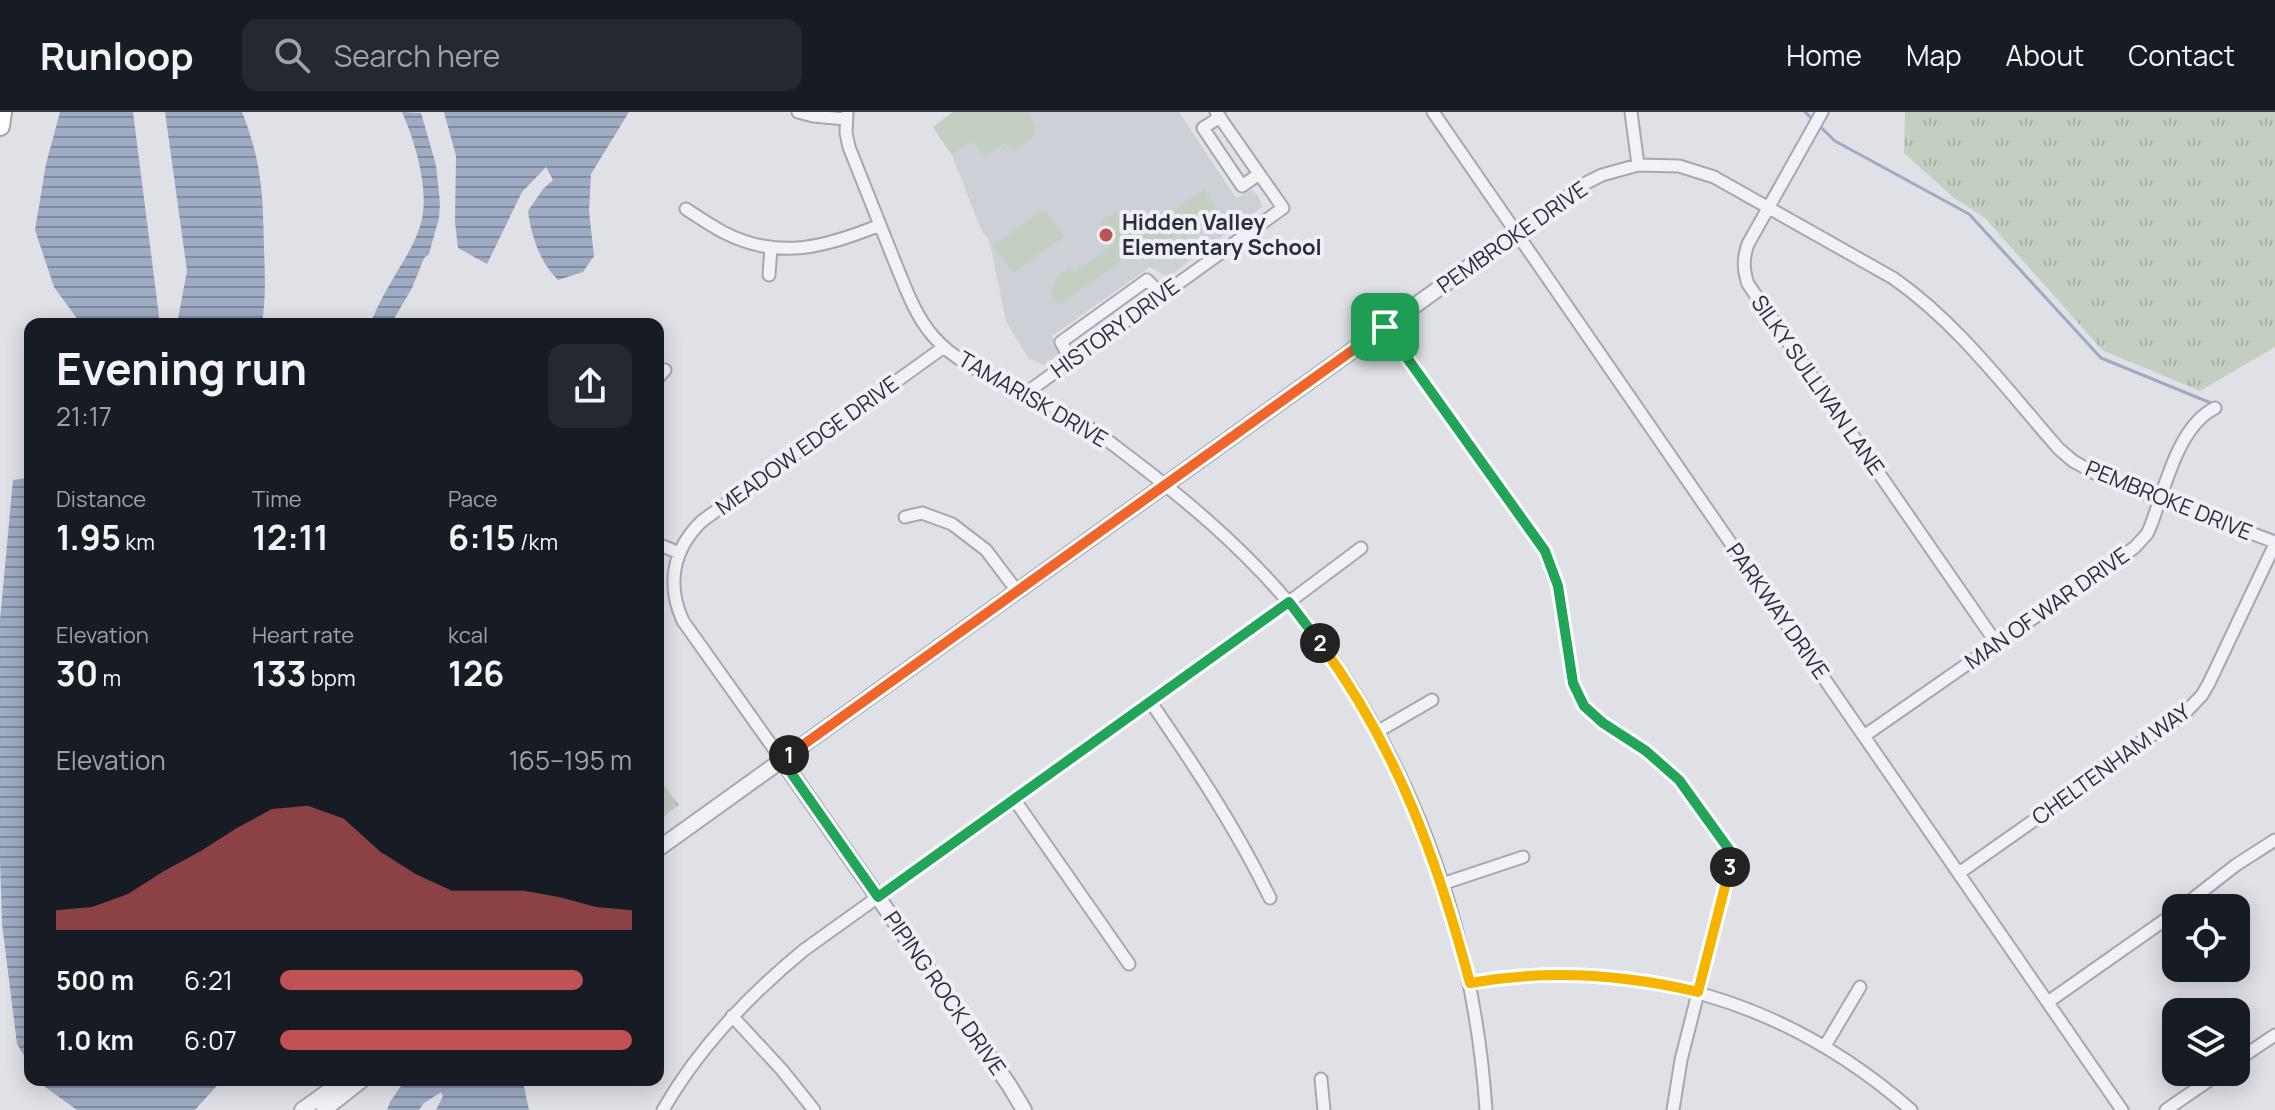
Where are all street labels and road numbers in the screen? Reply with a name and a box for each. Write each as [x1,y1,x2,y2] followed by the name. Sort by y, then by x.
[1431,174,1593,300] street label: PEMBROKE DRIVE
[1045,271,1185,385] street label: HISTORY DRIVE
[1745,289,1891,481] street label: SILKY SULLIVAN LANE
[953,344,1113,454] street label: TAMARISK DRIVE
[709,368,905,522] street label: MEADOW EDGE DRIVE
[2081,453,2257,547] street label: PEMBROKE DRIVE
[1720,537,1836,685] street label: PARKWAY DRIVE
[1959,540,2135,676] street label: MAN OF WAR DRIVE
[2026,696,2197,832] street label: CHELTENHAM WAY
[877,905,1013,1081] street label: PIPING ROCK DRIVE

